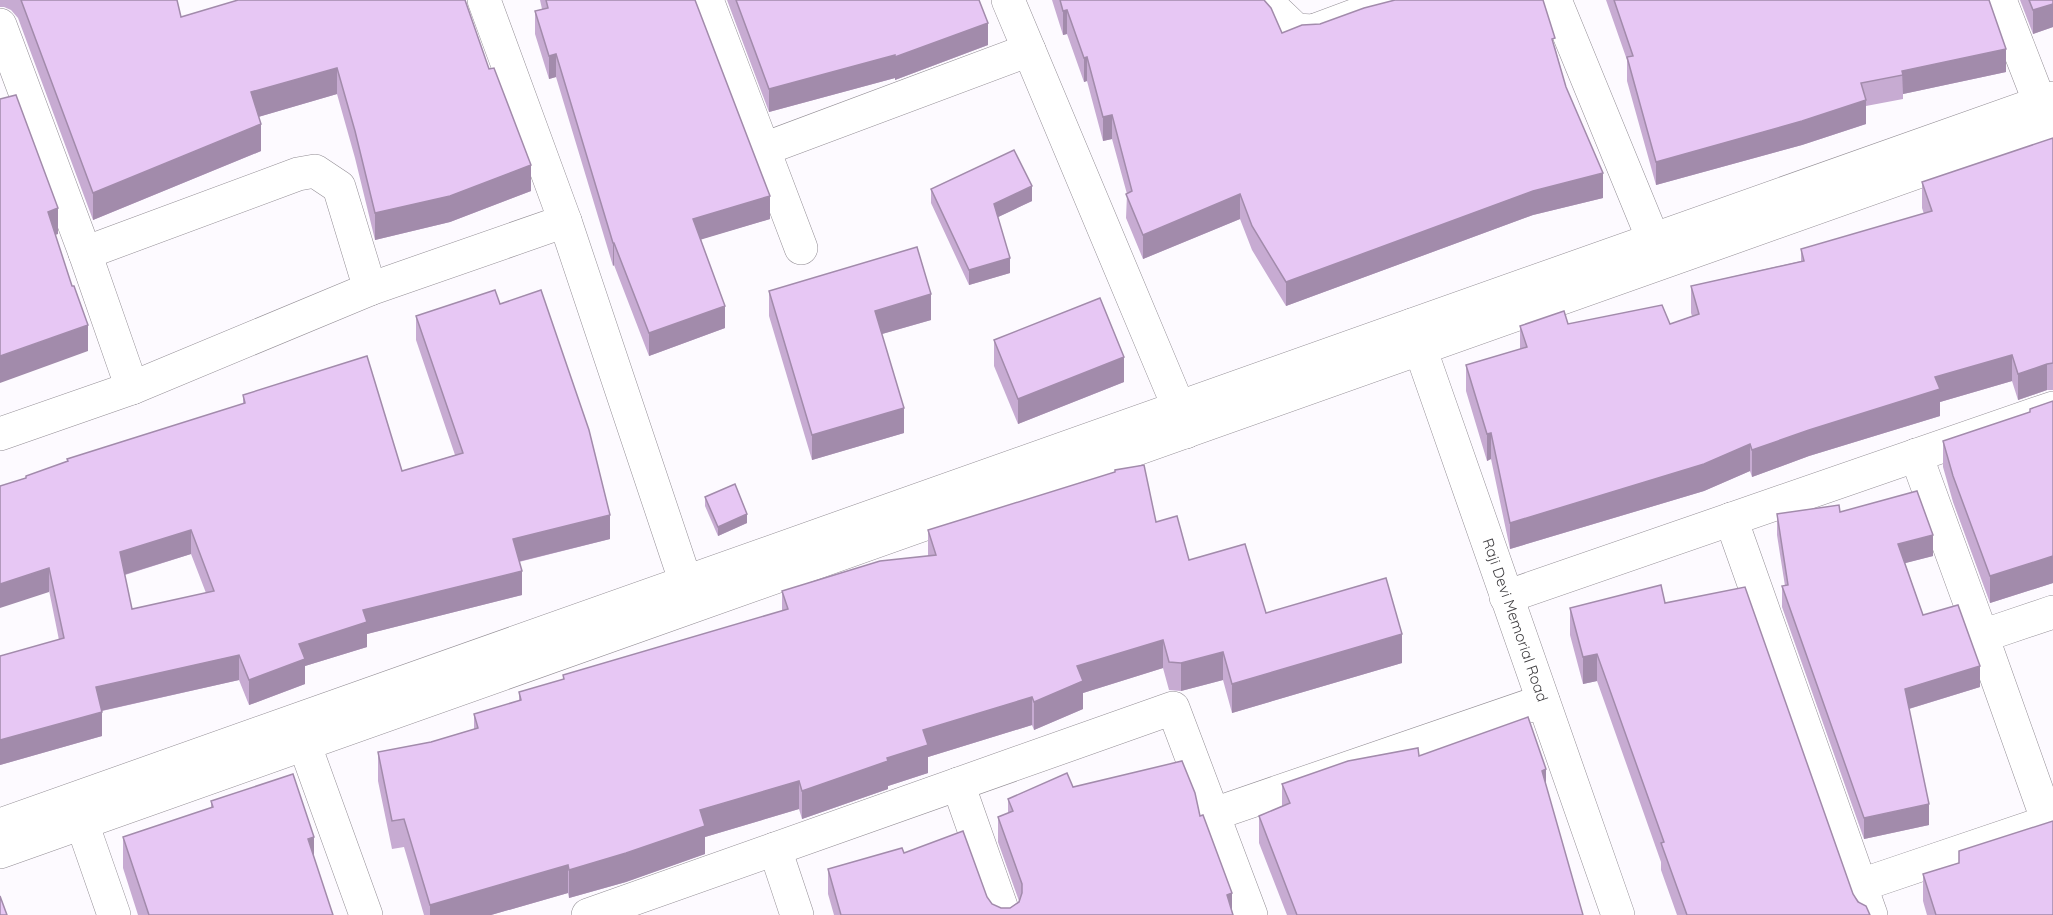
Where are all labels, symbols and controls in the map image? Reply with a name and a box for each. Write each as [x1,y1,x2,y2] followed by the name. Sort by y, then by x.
[1479,536,1552,704] street label: Raji Devi Memorial Road

